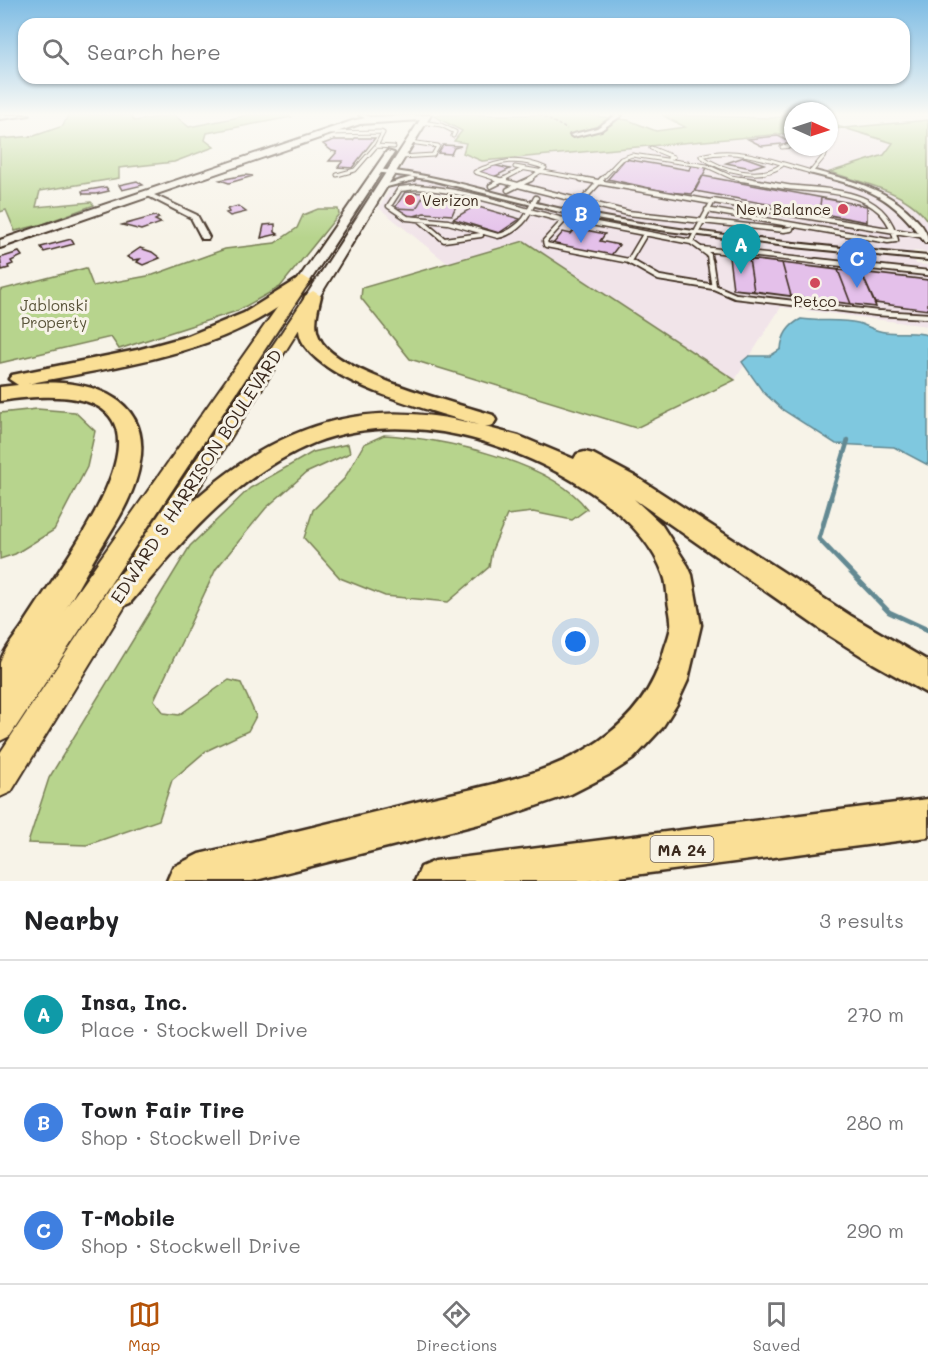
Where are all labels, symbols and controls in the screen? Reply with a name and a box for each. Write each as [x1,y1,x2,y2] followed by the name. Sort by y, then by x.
[18,18,910,84] search box
[39,35,72,68] icon: search
[87,37,221,66] text: Search here
[784,102,838,156] north arrow
[422,190,479,210] place label: Verizon
[403,193,417,207] marker: Verizon
[562,194,600,243] pin: B
[736,199,831,219] place label: New Balance
[836,202,850,216] marker: New Balance
[722,224,760,274] pin: A
[838,238,876,288] pin: C
[808,276,822,290] marker: Petco
[794,291,836,311] place label: Petco
[20,295,88,332] park label: Jablonski Property
[105,344,287,608] street label: EDWARD S HARRISON BOULEVARD
[561,627,590,656] your location
[650,836,714,862] road number: MA 24
[24,903,119,937] text: Nearby
[819,907,904,933] text: 3 results
[81,987,188,1016] text: Insa, Inc.
[37,1001,50,1027] text: A
[847,1001,904,1027] text: 270 m
[81,1016,308,1042] text: Place · Stockwell Drive
[81,1095,244,1124] text: Town Fair Tire
[37,1109,50,1135] text: B
[846,1109,904,1135] text: 280 m
[81,1124,301,1150] text: Shop · Stockwell Drive
[81,1203,175,1232] text: T-Mobile
[36,1217,51,1243] text: C
[846,1217,904,1243] text: 290 m
[81,1232,301,1258] text: Shop · Stockwell Drive
[128,1298,161,1355] tab: Map
[416,1298,497,1355] tab: Directions
[753,1298,800,1355] tab: Saved

